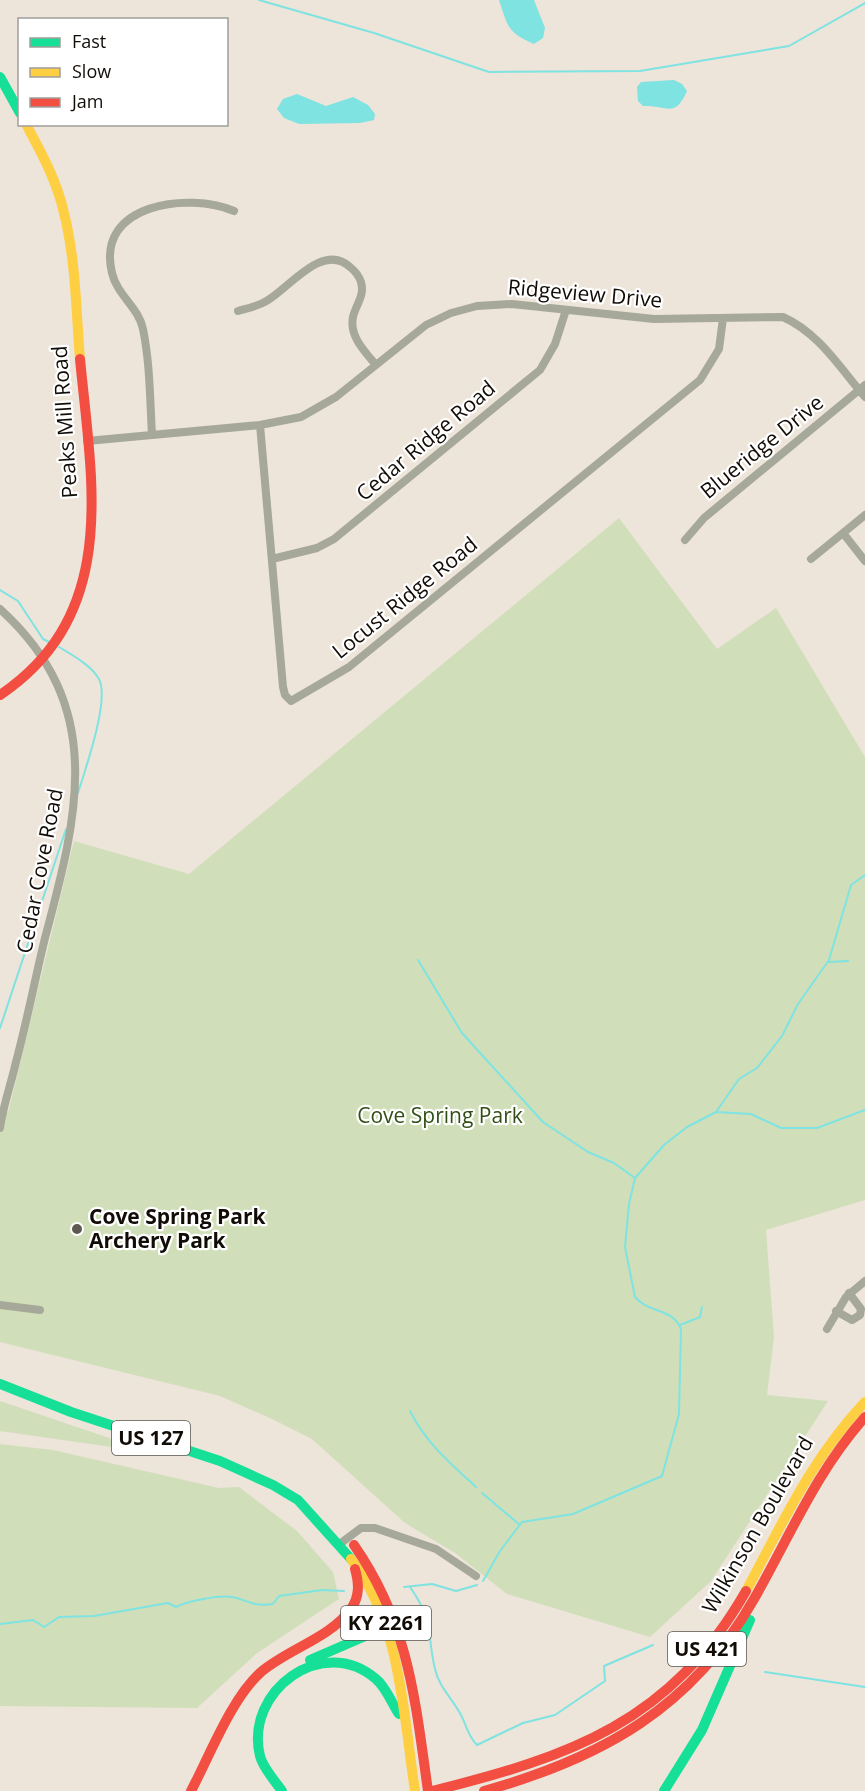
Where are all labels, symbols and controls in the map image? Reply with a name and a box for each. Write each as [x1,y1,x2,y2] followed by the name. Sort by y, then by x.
[18,18,228,126] legend
[72,29,106,53] text: Fast
[72,59,111,83] text: Slow
[70,89,104,113] text: Jam
[507,272,664,314] street label: Ridgeview Drive
[45,345,83,499] street label: Peaks Mill Road
[350,374,501,507] street label: Cedar Ridge Road
[694,388,829,504] street label: Blueridge Drive
[326,530,483,665] street label: Locust Ridge Road
[9,786,69,956] street label: Cedar Cove Road
[357,1101,523,1129] park label: Cove Spring Park
[89,1202,267,1254] place label: Cove Spring Park Archery Park
[70,1222,84,1236] marker: Cove Spring Park Archery Park
[112,1421,190,1455] road number: US 127
[695,1431,819,1618] street label: Wilkinson Boulevard
[341,1606,431,1640] road number: KY 2261
[668,1632,746,1666] road number: US 421

